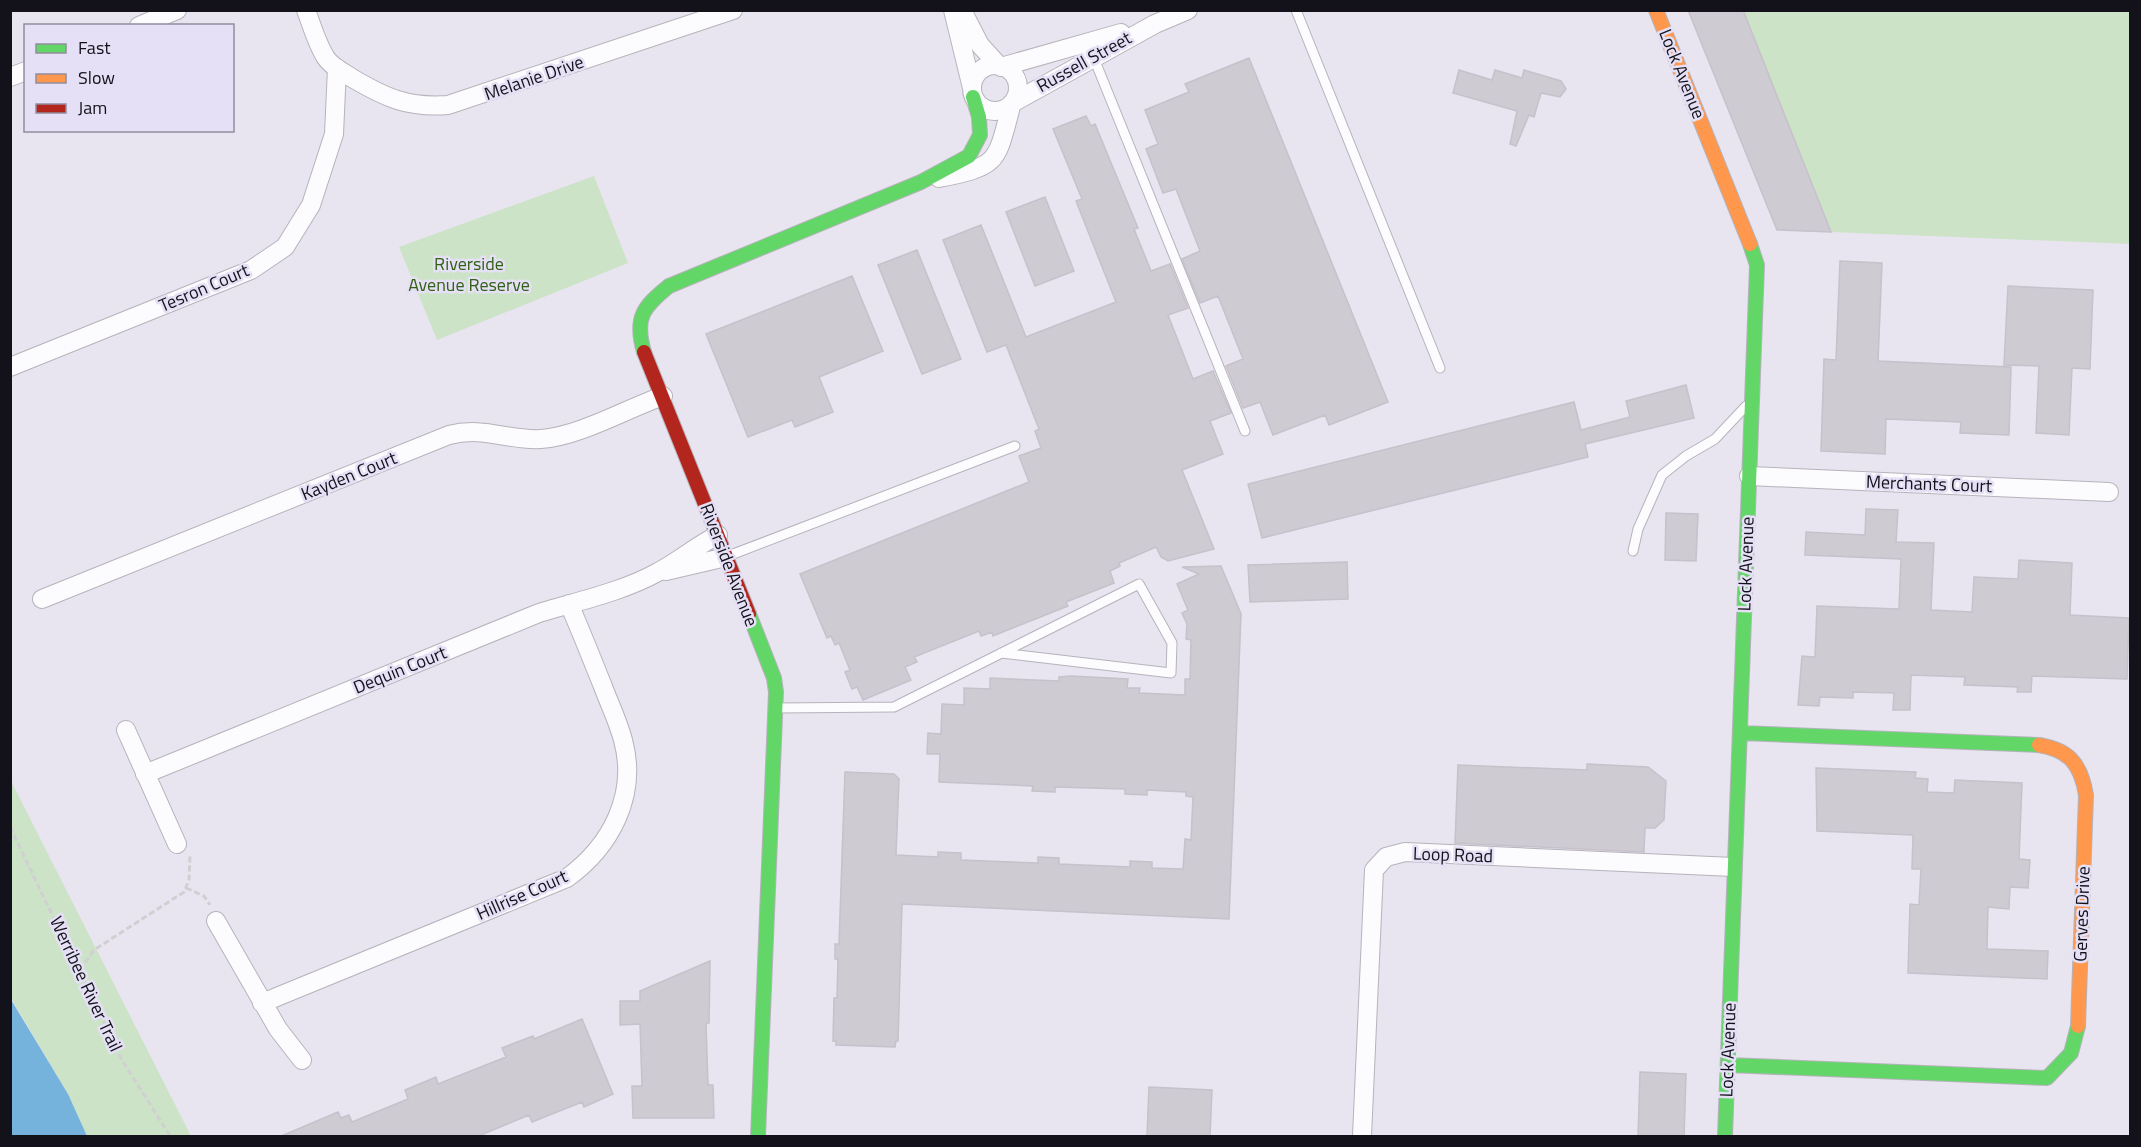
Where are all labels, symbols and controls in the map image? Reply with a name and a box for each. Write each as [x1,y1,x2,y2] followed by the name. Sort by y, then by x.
[24,24,234,132] legend
[1031,24,1137,99] street label: Russell Street
[1652,25,1713,123] street label: Lock Avenue
[78,34,111,61] text: Fast
[481,48,587,107] street label: Melanie Drive
[78,64,115,91] text: Slow
[78,94,107,121] text: Jam
[408,250,530,298] park label: Riverside Avenue Reserve
[154,256,254,319] street label: Tesron Court
[297,444,401,507] street label: Kayden Court
[1865,468,1993,499] street label: Merchants Court
[694,499,765,630] street label: Riverside Avenue
[1730,516,1761,612] street label: Lock Avenue
[349,638,451,701] street label: Dequin Court
[1413,840,1493,869] street label: Loop Road
[472,862,572,927] street label: Hillrise Court
[2066,866,2097,962] street label: Gerves Drive
[43,912,130,1056] street label: Werribee River Trail
[1712,1002,1743,1098] street label: Lock Avenue

